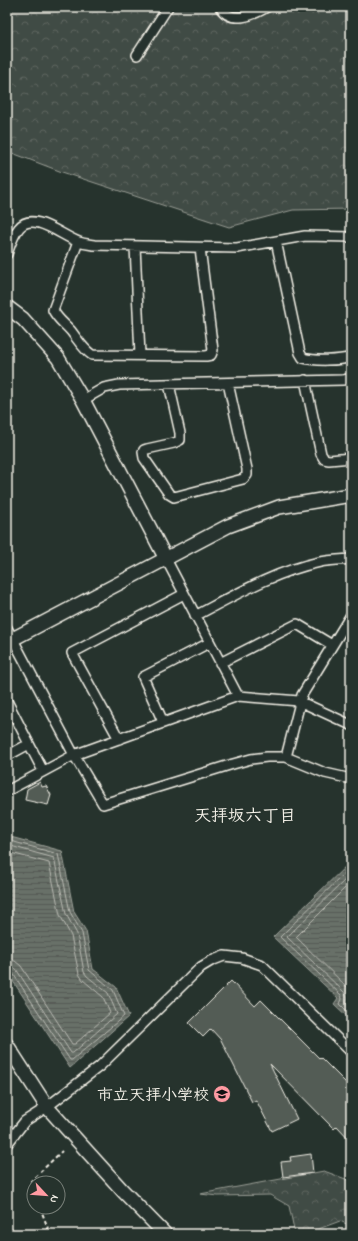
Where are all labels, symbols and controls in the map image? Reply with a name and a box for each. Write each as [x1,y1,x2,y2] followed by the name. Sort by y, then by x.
[194,804,296,829] district label: 天拝坂六丁目
[97,1084,209,1108] place label: 市立天拝小学校
[212,1084,232,1104] school or university icon: 市立天拝小学校
[26,1175,66,1215] north arrow
[45,1192,63,1206] text: N

